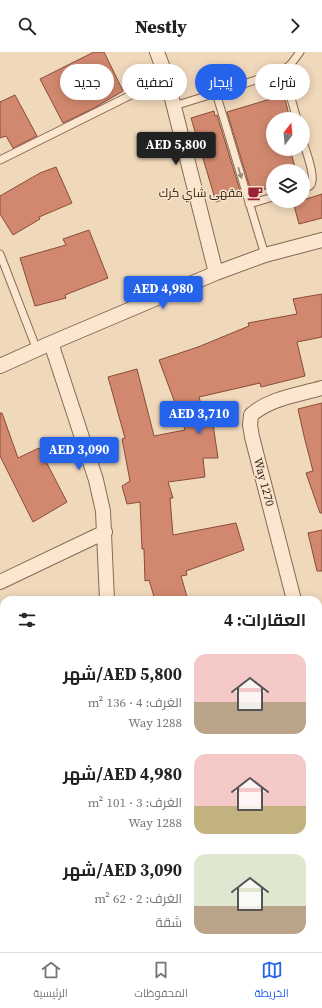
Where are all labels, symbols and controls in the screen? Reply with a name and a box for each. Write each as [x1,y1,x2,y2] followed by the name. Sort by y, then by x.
[135,14,187,39] text: Nestly
[16,15,38,37] icon: search
[284,15,306,37] icon: forward
[60,64,114,100] chip: جديد
[122,64,187,100] chip: تصفية
[195,64,247,100] chip: إيجار
[255,64,310,100] chip: شراء
[266,112,310,156] north arrow
[266,112,310,208] map controls
[130,132,222,166] pin: AED 5,800
[146,136,206,153] text: AED 5,800
[266,164,310,208] button: layers
[237,167,243,179] one-way arrow
[246,184,264,202] cafe icon: مقهى شاي كرك
[159,185,243,203] place label: مقهى شاي كرك
[117,276,209,310] pin: AED 4,980
[133,280,193,297] text: AED 4,980
[153,401,245,435] pin: AED 3,710
[169,405,229,422] text: AED 3,710
[33,437,125,471] pin: AED 3,090
[49,441,109,458] text: AED 3,090
[250,456,278,508] street label: Way 1270
[224,608,306,632] text: العقارات: 4
[16,609,38,631] icon: filters
[63,662,182,686] text: AED 5,800/شهر
[226,670,274,718] icon: home
[88,694,182,711] text: الغرف: 4 · 136 m²
[128,714,182,731] text: Way 1288
[63,762,182,786] text: AED 4,980/شهر
[226,770,274,818] icon: home
[88,794,182,811] text: الغرف: 3 · 101 m²
[128,814,182,831] text: Way 1288
[63,858,182,882] text: AED 3,090/شهر
[226,870,274,918] icon: home
[94,890,182,907] text: الغرف: 2 · 62 m²
[155,914,182,931] text: شقة
[33,959,68,1003] tab: الرئيسية
[134,959,188,1003] tab: المحفوظات
[254,959,289,1003] tab: الخريطة

